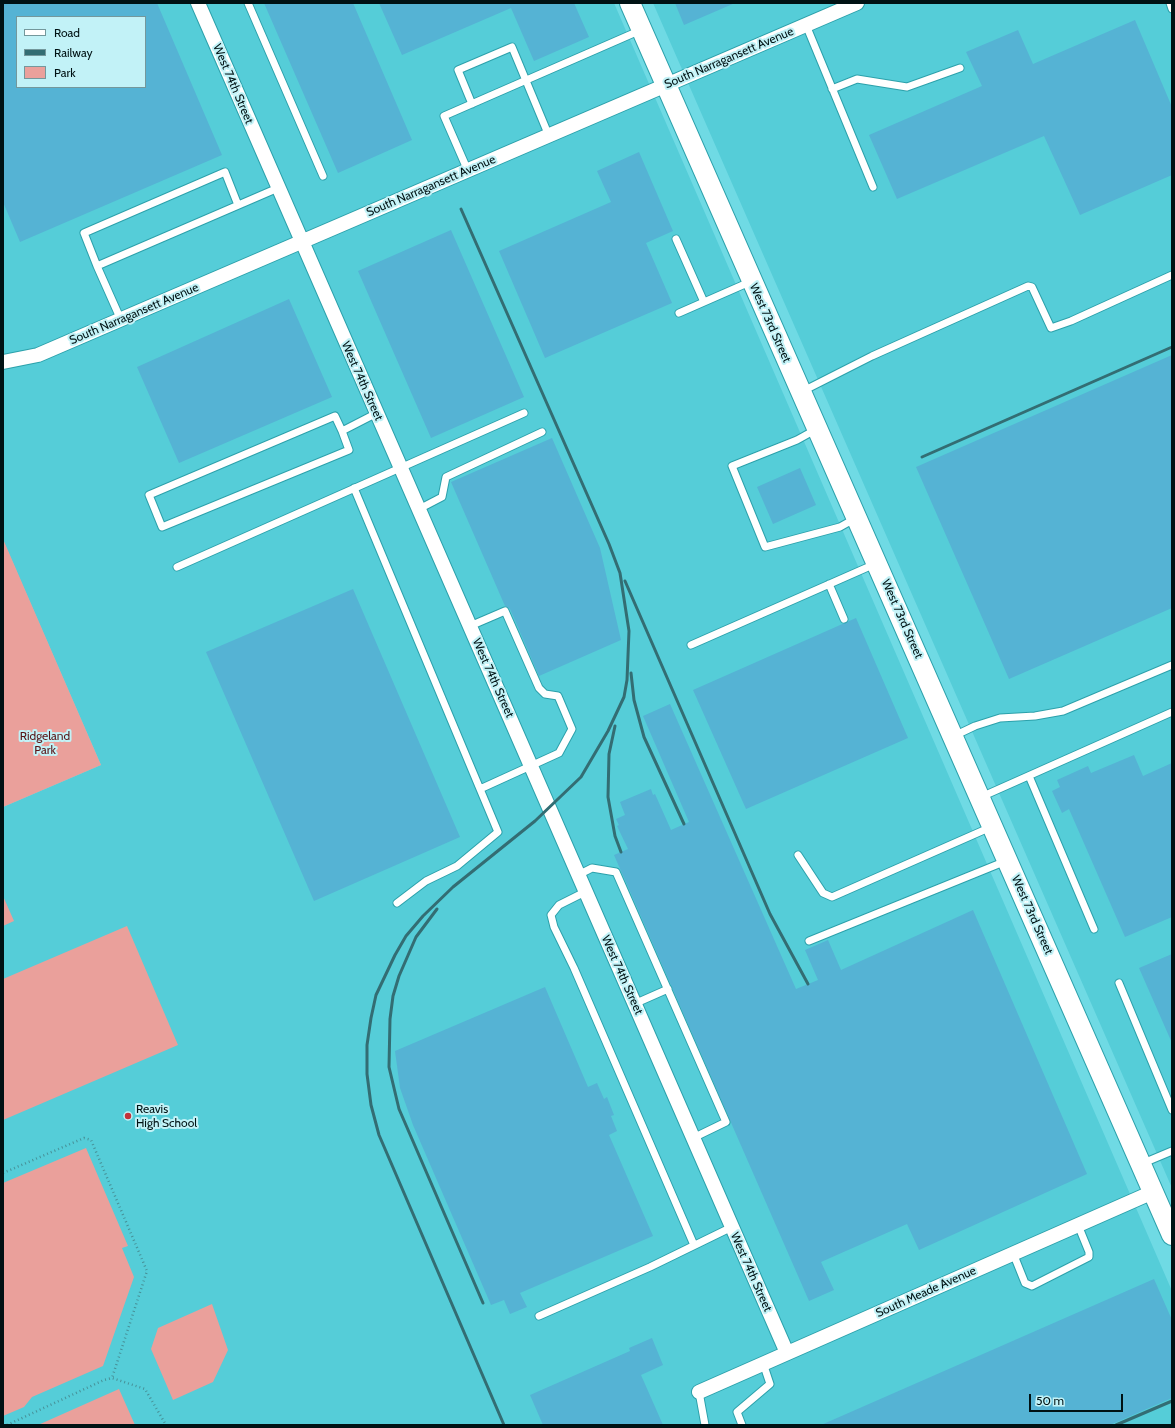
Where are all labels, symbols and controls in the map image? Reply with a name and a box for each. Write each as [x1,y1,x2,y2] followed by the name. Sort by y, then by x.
[16,16,146,88] legend
[662,24,796,92] street label: South Narragansett Avenue
[54,25,80,40] text: Road
[210,42,256,126] street label: West 74th Street
[54,45,92,60] text: Railway
[54,65,76,80] text: Park
[364,152,498,220] street label: South Narragansett Avenue
[67,280,201,348] street label: South Narragansett Avenue
[746,281,794,365] street label: West 73rd Street
[338,339,386,423] street label: West 74th Street
[878,577,926,661] street label: West 73rd Street
[469,636,517,720] street label: West 74th Street
[20,729,70,757] park label: Ridgeland Park
[1008,873,1056,957] street label: West 73rd Street
[598,933,646,1017] street label: West 74th Street
[136,1102,197,1130] place label: Reavis High School
[123,1111,133,1121] marker: Reavis High School
[727,1230,775,1314] street label: West 74th Street
[874,1263,978,1321] street label: South Meade Avenue
[1031,1386,1125,1412] scale bar
[1036,1393,1064,1408] text: 50 m

